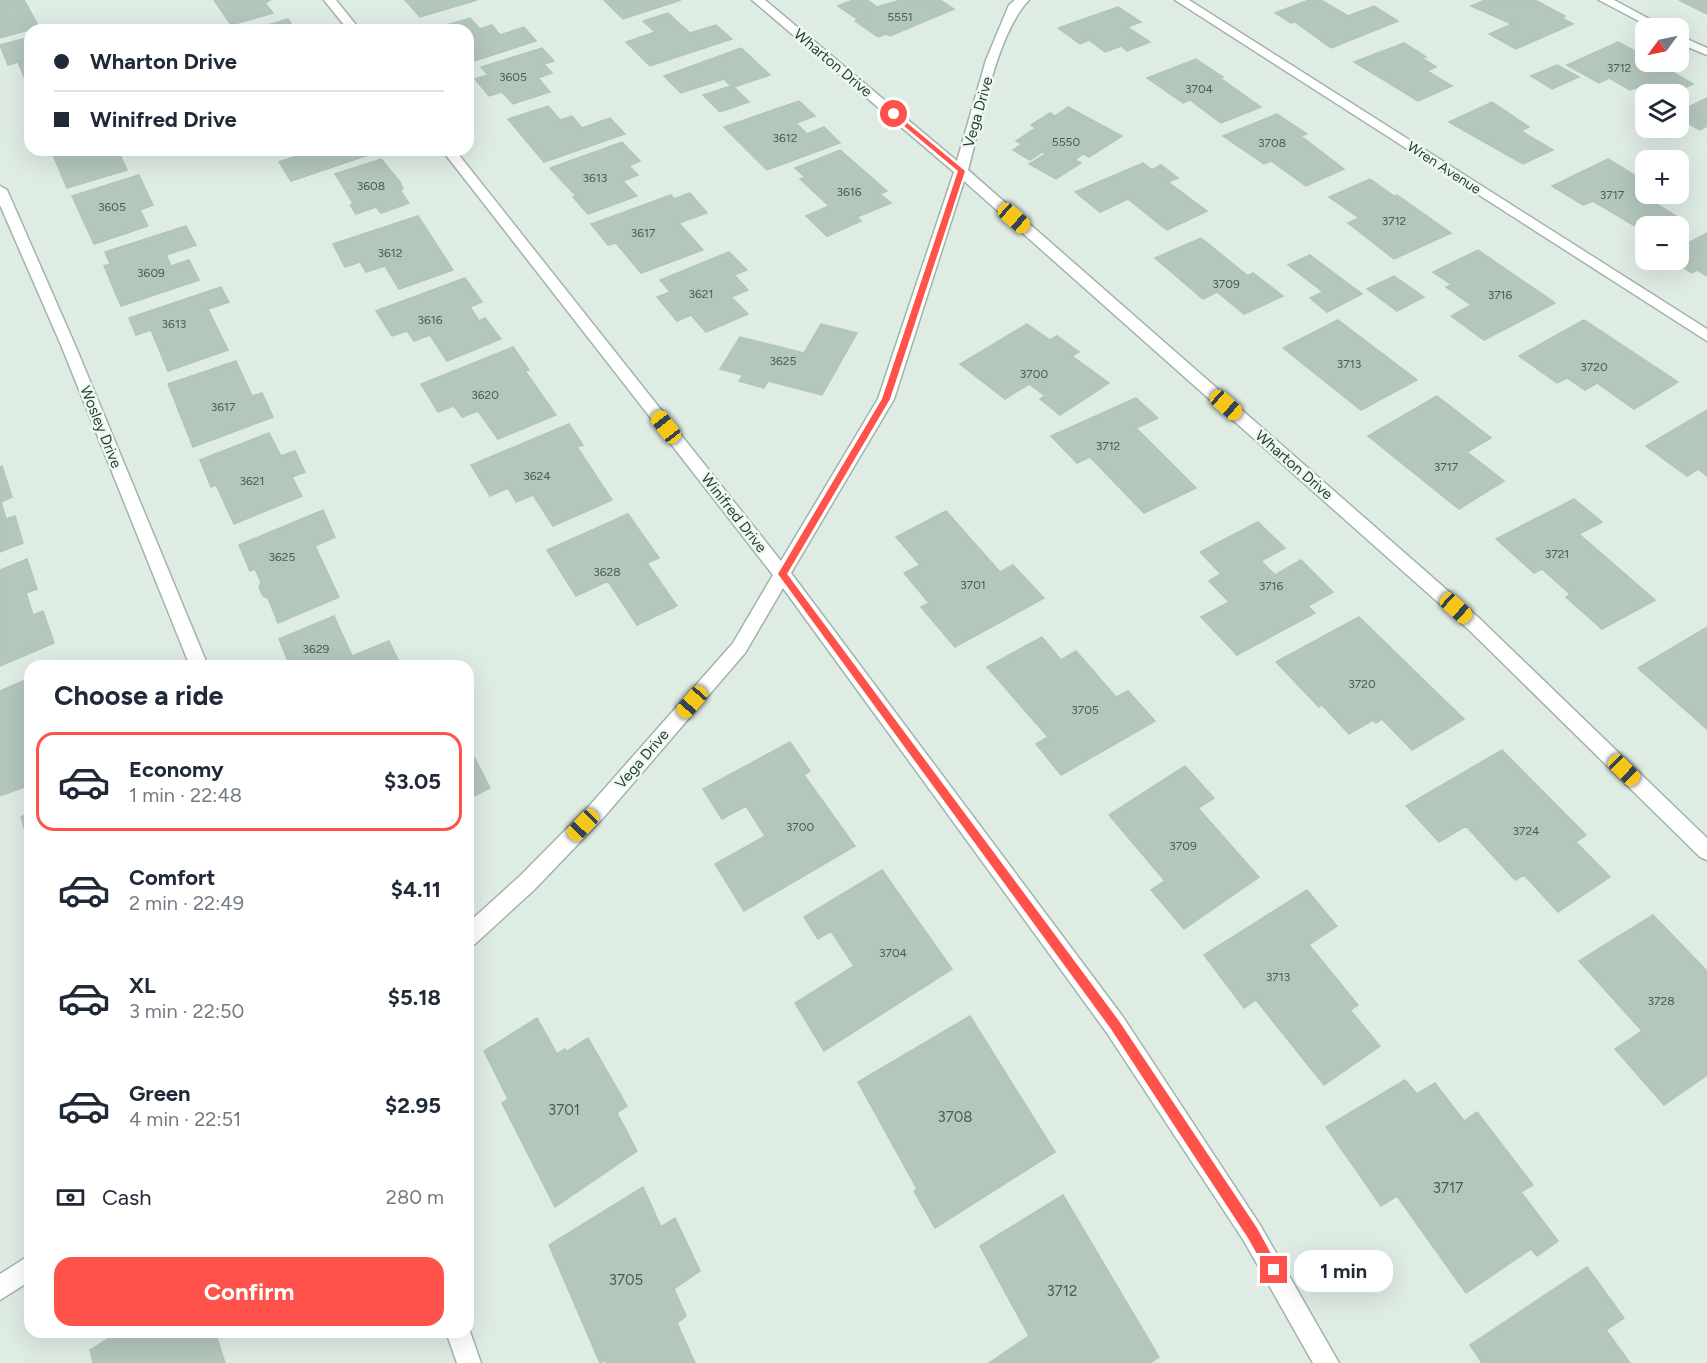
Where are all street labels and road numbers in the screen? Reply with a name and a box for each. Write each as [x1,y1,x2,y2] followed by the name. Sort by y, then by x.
[790,25,876,101] street label: Wharton Drive
[959,75,997,149] street label: Vega Drive
[1404,138,1484,198] street label: Wren Avenue
[76,383,126,471] street label: Wosley Drive
[1252,427,1336,503] street label: Wharton Drive
[697,470,771,556] street label: Winifred Drive
[611,726,673,792] street label: Vega Drive

